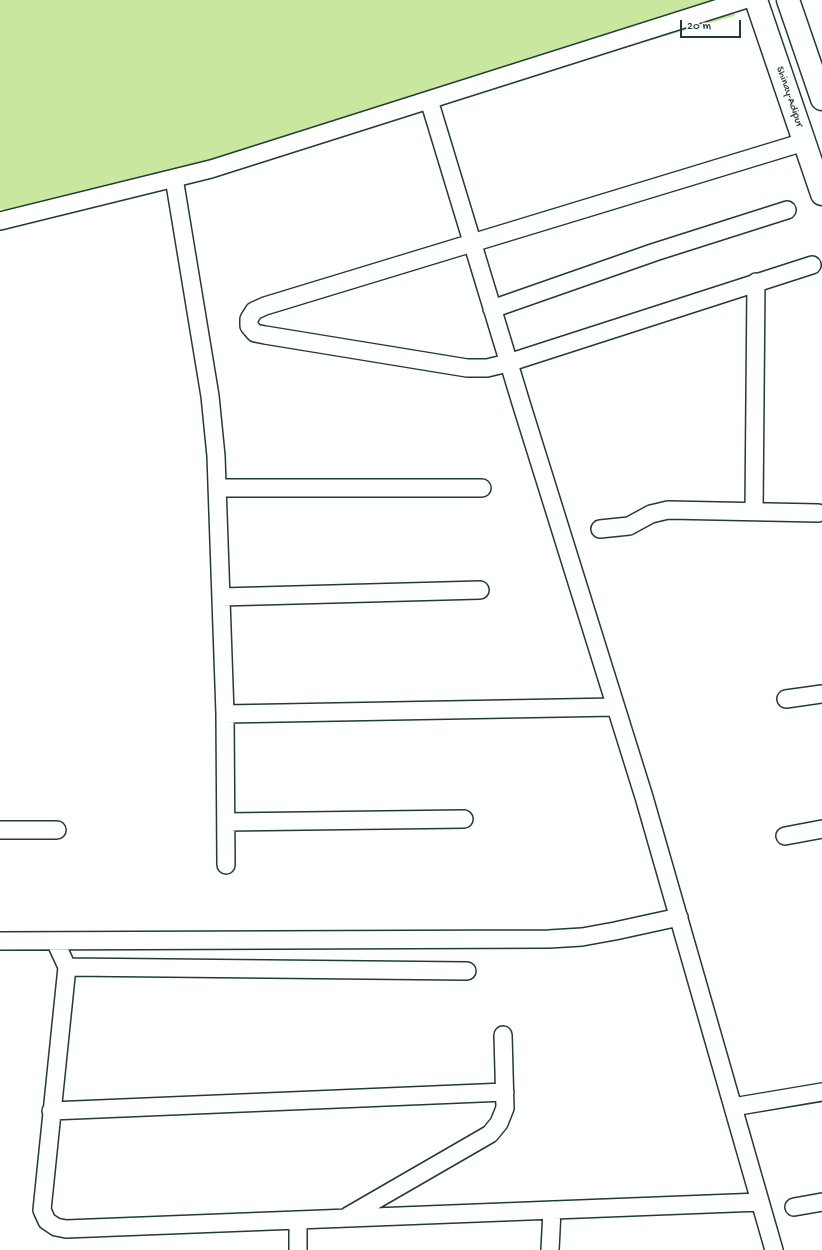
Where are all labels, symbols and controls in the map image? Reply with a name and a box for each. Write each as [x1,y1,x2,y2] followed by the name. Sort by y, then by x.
[682,12,743,38] scale bar
[687,20,711,34] text: 20 m
[772,65,806,129] street label: Shinay-Adipur

